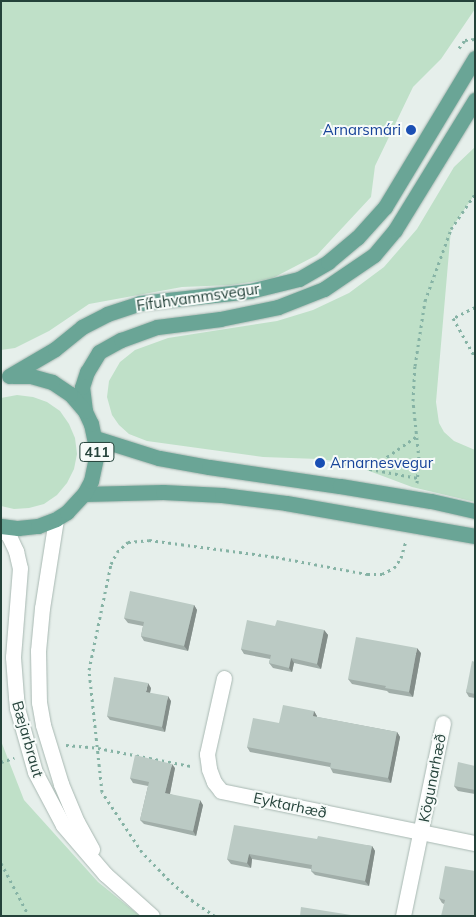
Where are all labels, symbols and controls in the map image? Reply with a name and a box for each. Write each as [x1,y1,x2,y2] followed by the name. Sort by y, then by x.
[323,121,401,139] place label: Arnarsmári
[405,124,417,136] marker: Arnarsmári
[135,279,261,315] street label: Fífuhvammsvegur
[78,441,116,464] road number: 411
[330,454,433,472] place label: Arnarnesvegur
[314,457,326,469] marker: Arnarnesvegur
[8,699,48,779] street label: Bæjarbraut
[415,732,449,824] street label: Kögunarhæð
[252,788,328,822] street label: Eyktarhæð

